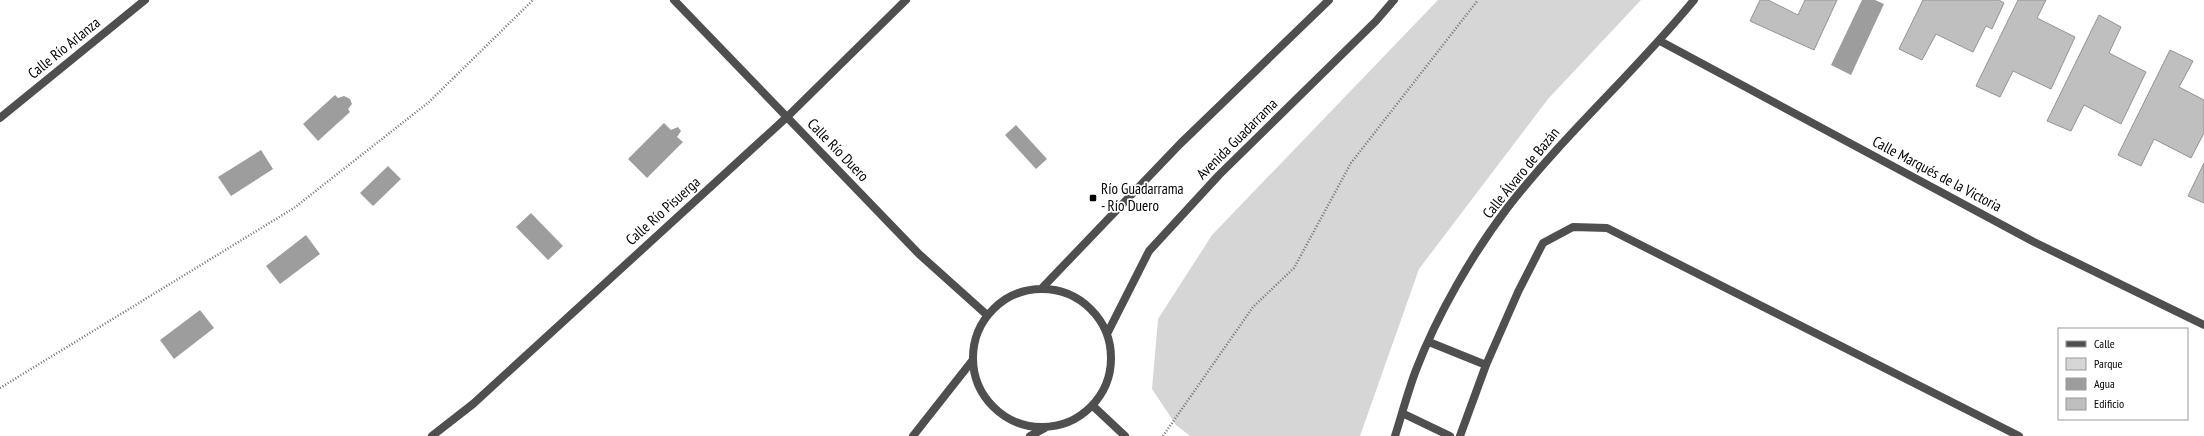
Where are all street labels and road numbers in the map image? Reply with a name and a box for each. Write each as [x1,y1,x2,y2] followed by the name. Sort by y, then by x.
[24,13,104,83] street label: Calle Río Arlanza
[1192,94,1281,183] street label: Avenida Guadarrama
[804,114,873,185] street label: Calle Río Duero
[1478,123,1563,222] street label: Calle Álvaro de Bazán
[1869,131,2005,216] street label: Calle Marqués de la Victoria
[622,172,704,249] street label: Calle Río Pisuerga

